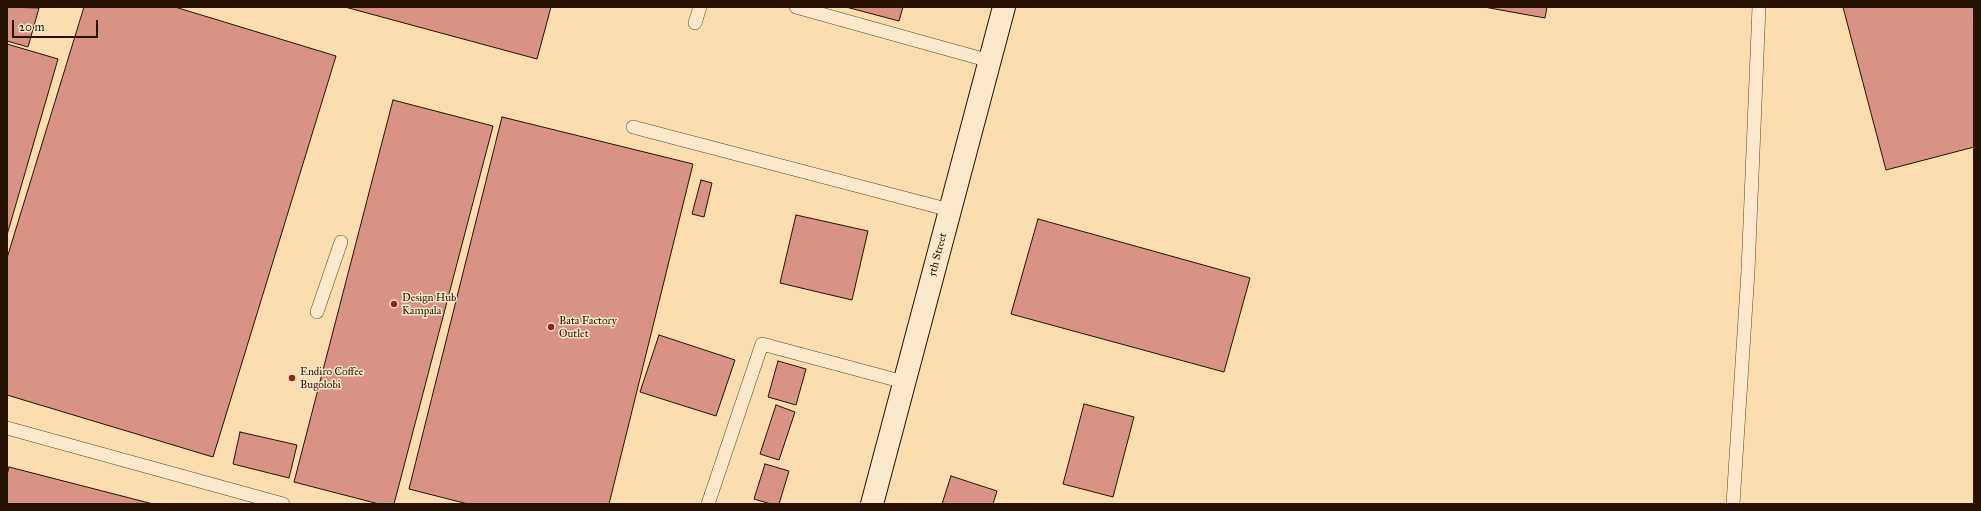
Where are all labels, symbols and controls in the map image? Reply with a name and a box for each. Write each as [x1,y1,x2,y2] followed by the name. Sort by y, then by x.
[14,12,100,38] scale bar
[19,20,45,34] text: 20 m
[926,232,950,278] street label: 5th Street
[402,291,456,317] place label: Design Hub Kampala
[389,299,399,309] marker: Design Hub Kampala
[559,314,617,340] place label: Bata Factory Outlet
[546,322,556,332] marker: Bata Factory Outlet
[300,365,363,391] place label: Endiro Coffee Bugolobi
[287,373,297,383] marker: Endiro Coffee Bugolobi

